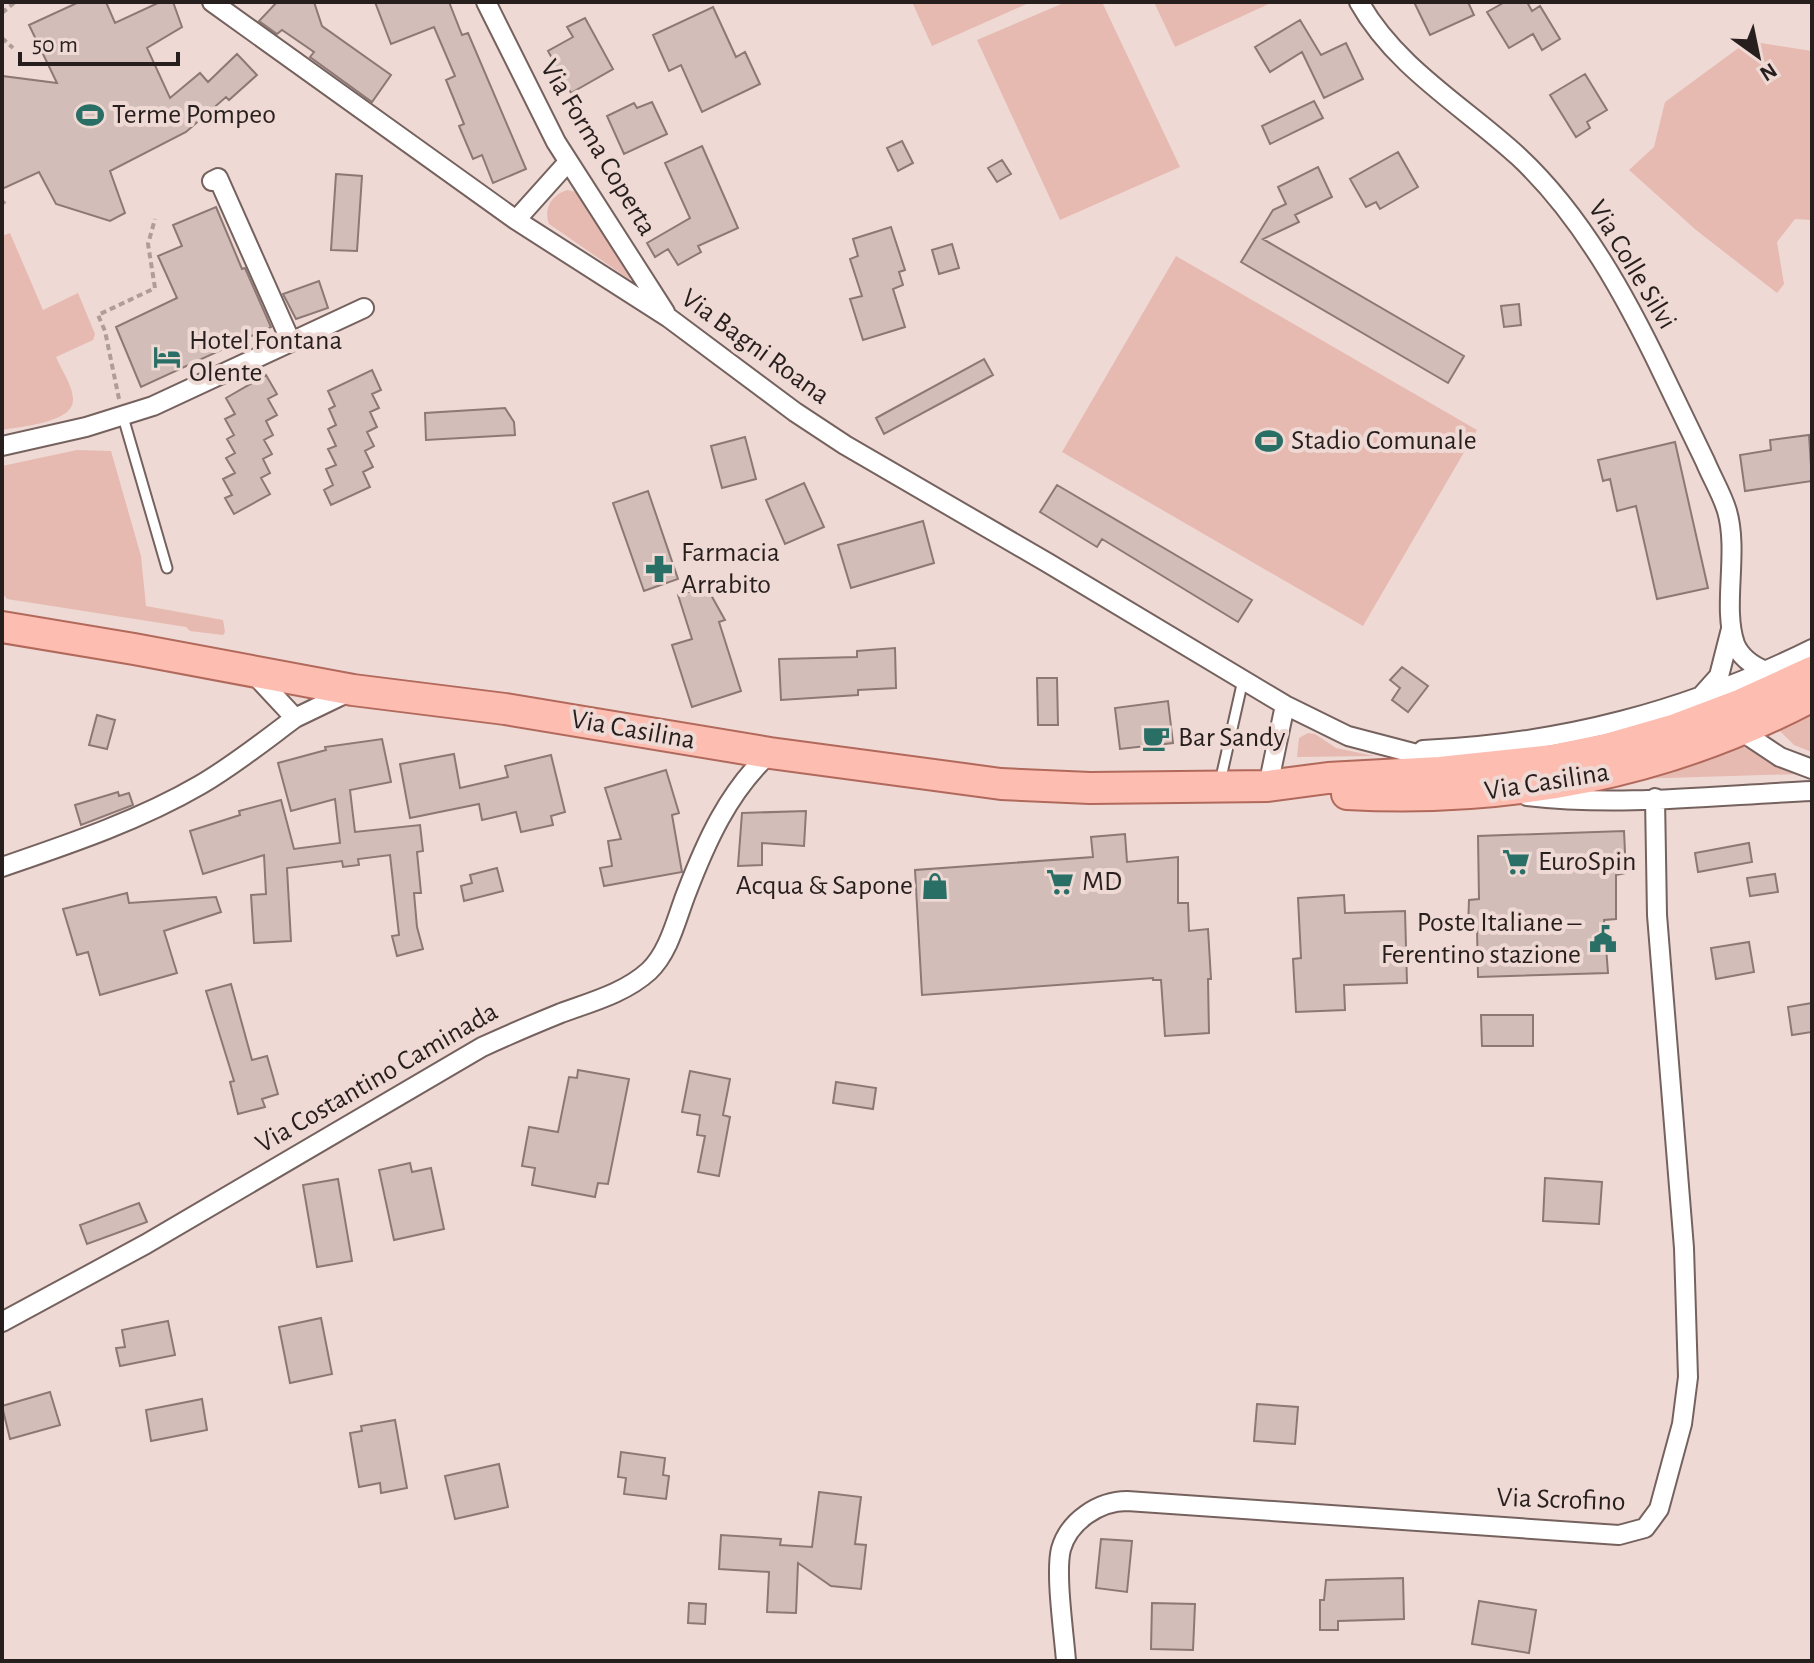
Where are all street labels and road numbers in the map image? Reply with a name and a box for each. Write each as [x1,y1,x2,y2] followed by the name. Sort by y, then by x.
[535,55,661,241] street label: Via Forma Coperta
[1583,196,1681,334] street label: Via Colle Silvi
[676,284,834,410] street label: Via Bagni Roana
[569,705,697,755] street label: Via Casilina
[1483,758,1611,806] street label: Via Casilina
[251,997,503,1159] street label: Via Costantino Caminada
[1496,1484,1626,1516] street label: Via Scrofino

